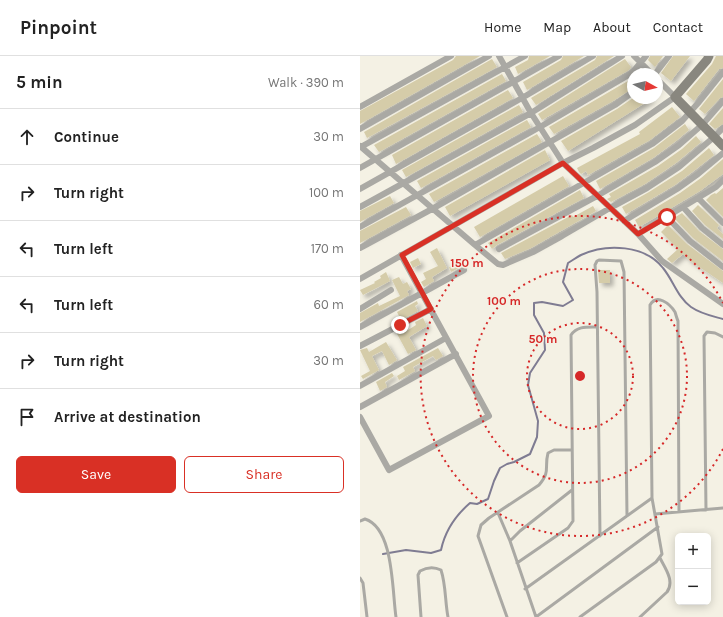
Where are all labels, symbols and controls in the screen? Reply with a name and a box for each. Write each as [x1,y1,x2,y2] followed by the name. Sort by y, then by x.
[20,17,97,39] text: Pinpoint
[484,19,521,36] text: Home
[543,19,571,36] text: Map
[593,19,631,36] text: About
[653,19,703,36] text: Contact
[627,68,663,104] north arrow
[16,72,63,92] text: 5 min
[268,75,344,90] text: Walk · 390 m
[16,126,38,148] icon: ahead
[54,128,119,146] text: Continue
[313,129,344,144] text: 30 m
[16,182,38,204] icon: right
[54,184,124,202] text: Turn right
[309,185,344,200] text: 100 m
[658,208,676,226] route start
[16,238,38,260] icon: left
[54,240,113,258] text: Turn left
[311,241,344,256] text: 170 m
[450,256,484,270] text: 150 m
[16,294,38,316] icon: left
[487,294,521,308] text: 100 m
[54,296,113,314] text: Turn left
[314,297,344,312] text: 60 m
[391,316,409,334] route end
[529,332,558,346] text: 50 m
[16,350,38,372] icon: right
[54,352,124,370] text: Turn right
[313,353,344,368] text: 30 m
[573,369,587,383] centre of rings
[16,406,38,428] icon: arrive
[54,408,201,426] text: Arrive at destination
[16,456,176,493] button: Save
[184,456,344,493] button: Share
[675,533,711,605] map controls
[675,533,711,569] button: +
[675,569,711,605] button: −

